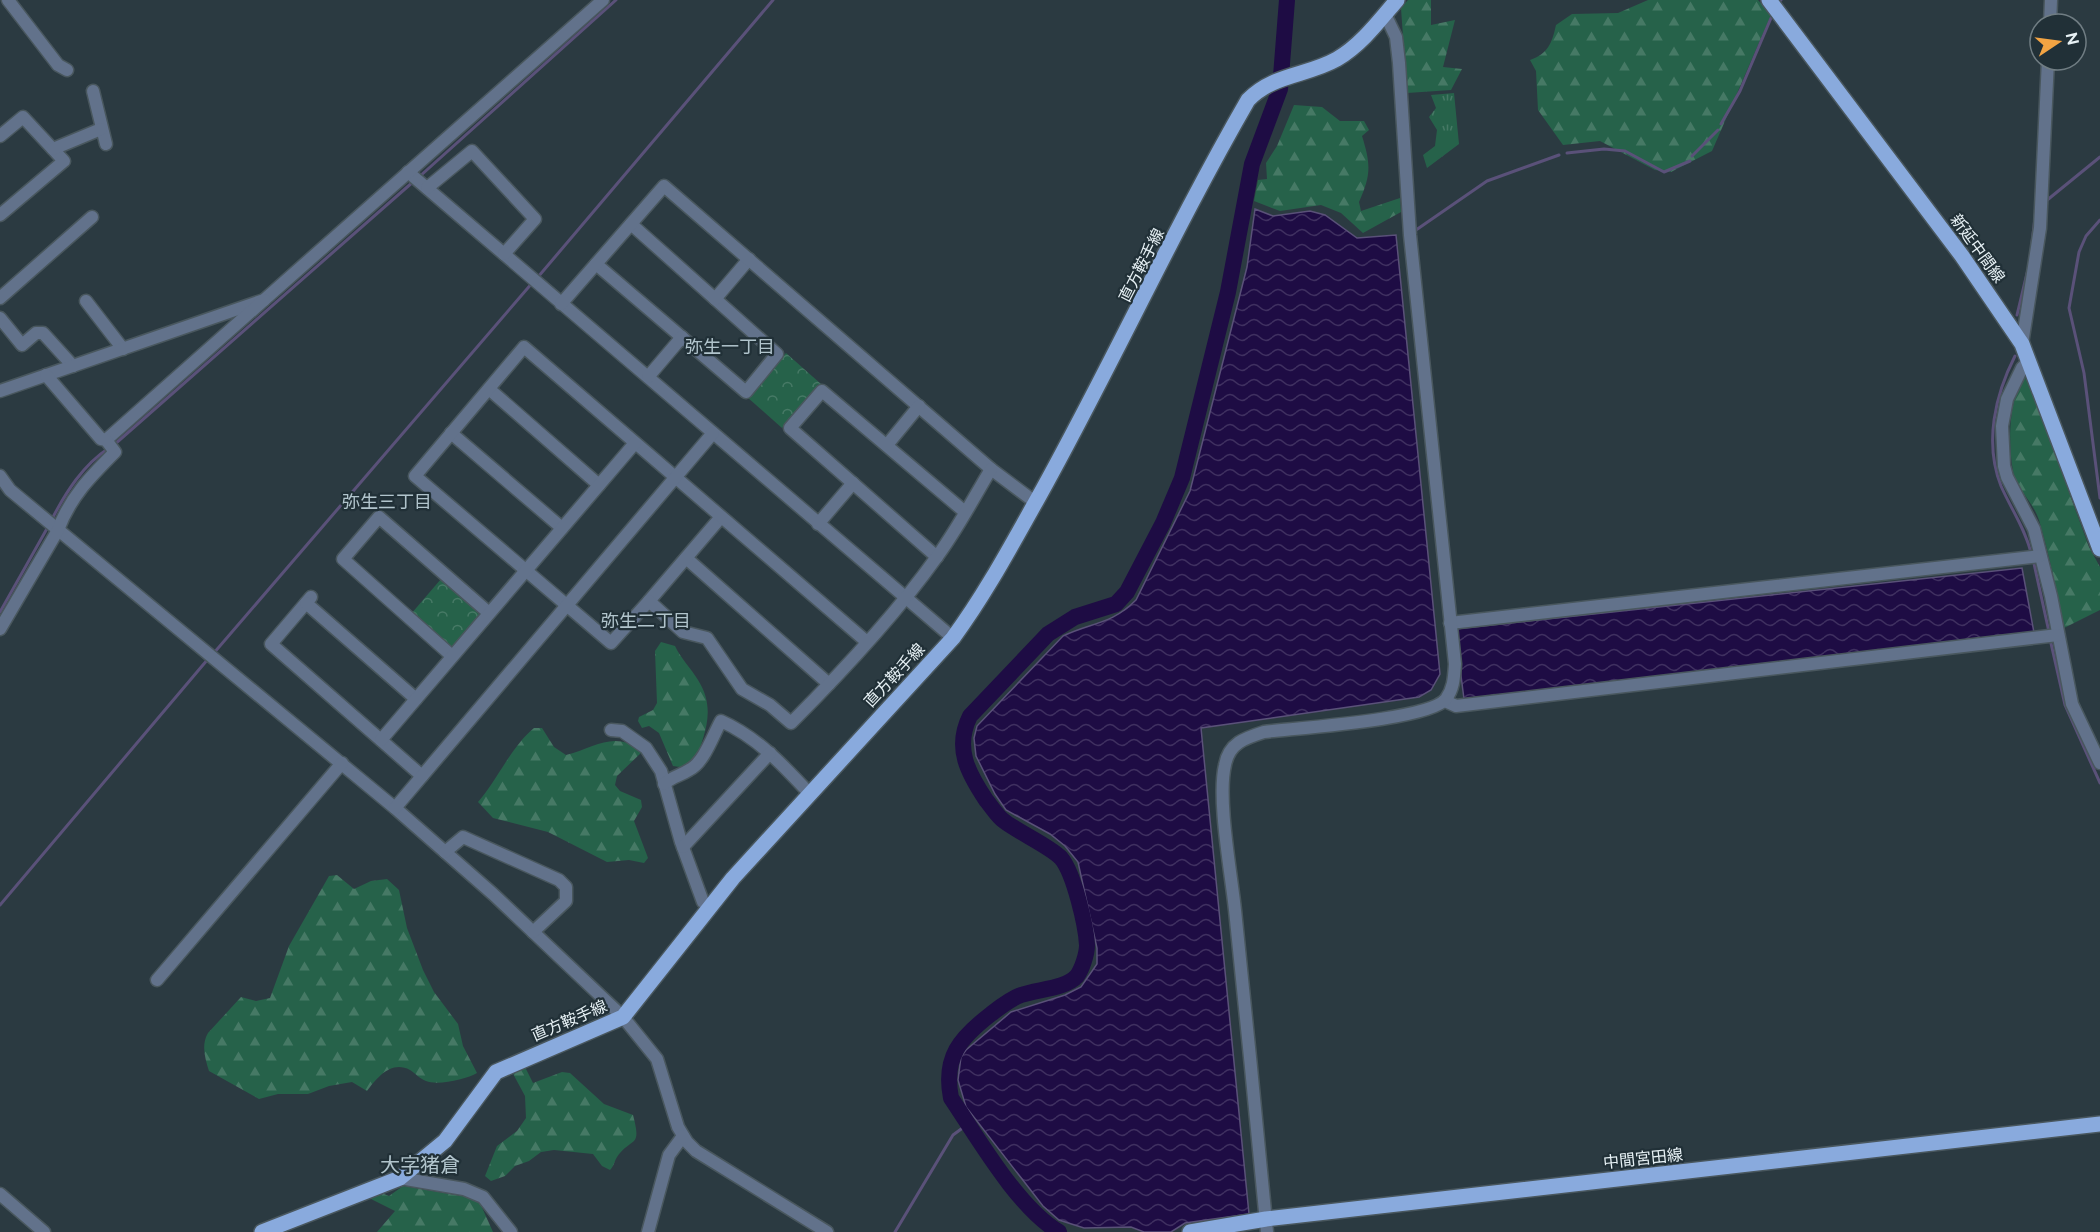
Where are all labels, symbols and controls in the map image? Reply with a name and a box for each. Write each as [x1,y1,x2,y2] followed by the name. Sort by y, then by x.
[2028,12,2088,72] north arrow
[2061,31,2083,47] text: N
[1946,210,2009,286] street label: 新延中間線
[1115,225,1168,305] street label: 直方鞍手線
[685,336,775,357] district label: 弥生一丁目
[342,491,432,512] district label: 弥生三丁目
[601,610,691,631] district label: 弥生二丁目
[860,640,929,711] street label: 直方鞍手線
[529,996,610,1045] street label: 直方鞍手線
[1602,1145,1684,1172] street label: 中間宮田線
[380,1153,460,1177] district label: 大字猪倉

